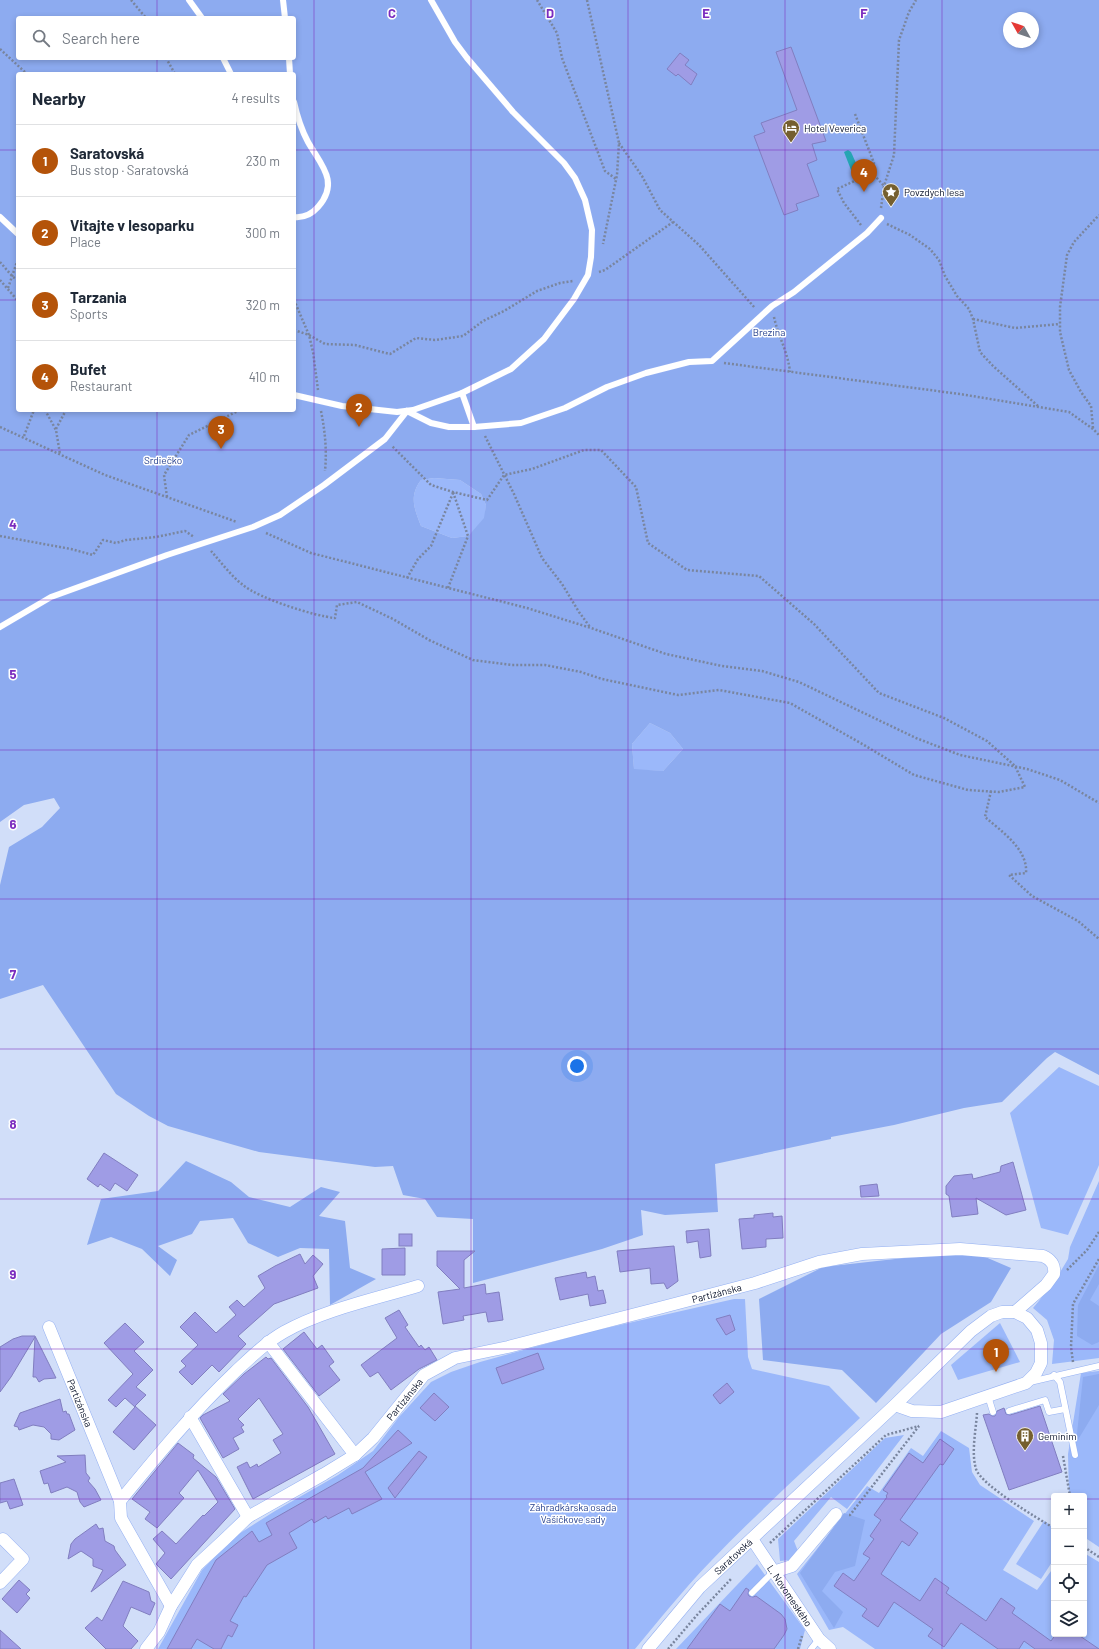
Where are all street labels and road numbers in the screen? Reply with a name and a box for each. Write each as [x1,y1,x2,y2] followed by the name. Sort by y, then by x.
[690,1281,743,1305] street label: Partizánska
[384,1376,425,1423] street label: Partizánska
[65,1377,95,1429] street label: Partizánska
[711,1536,754,1577] street label: Saratovská
[765,1562,815,1629] street label: L. Novomeského

